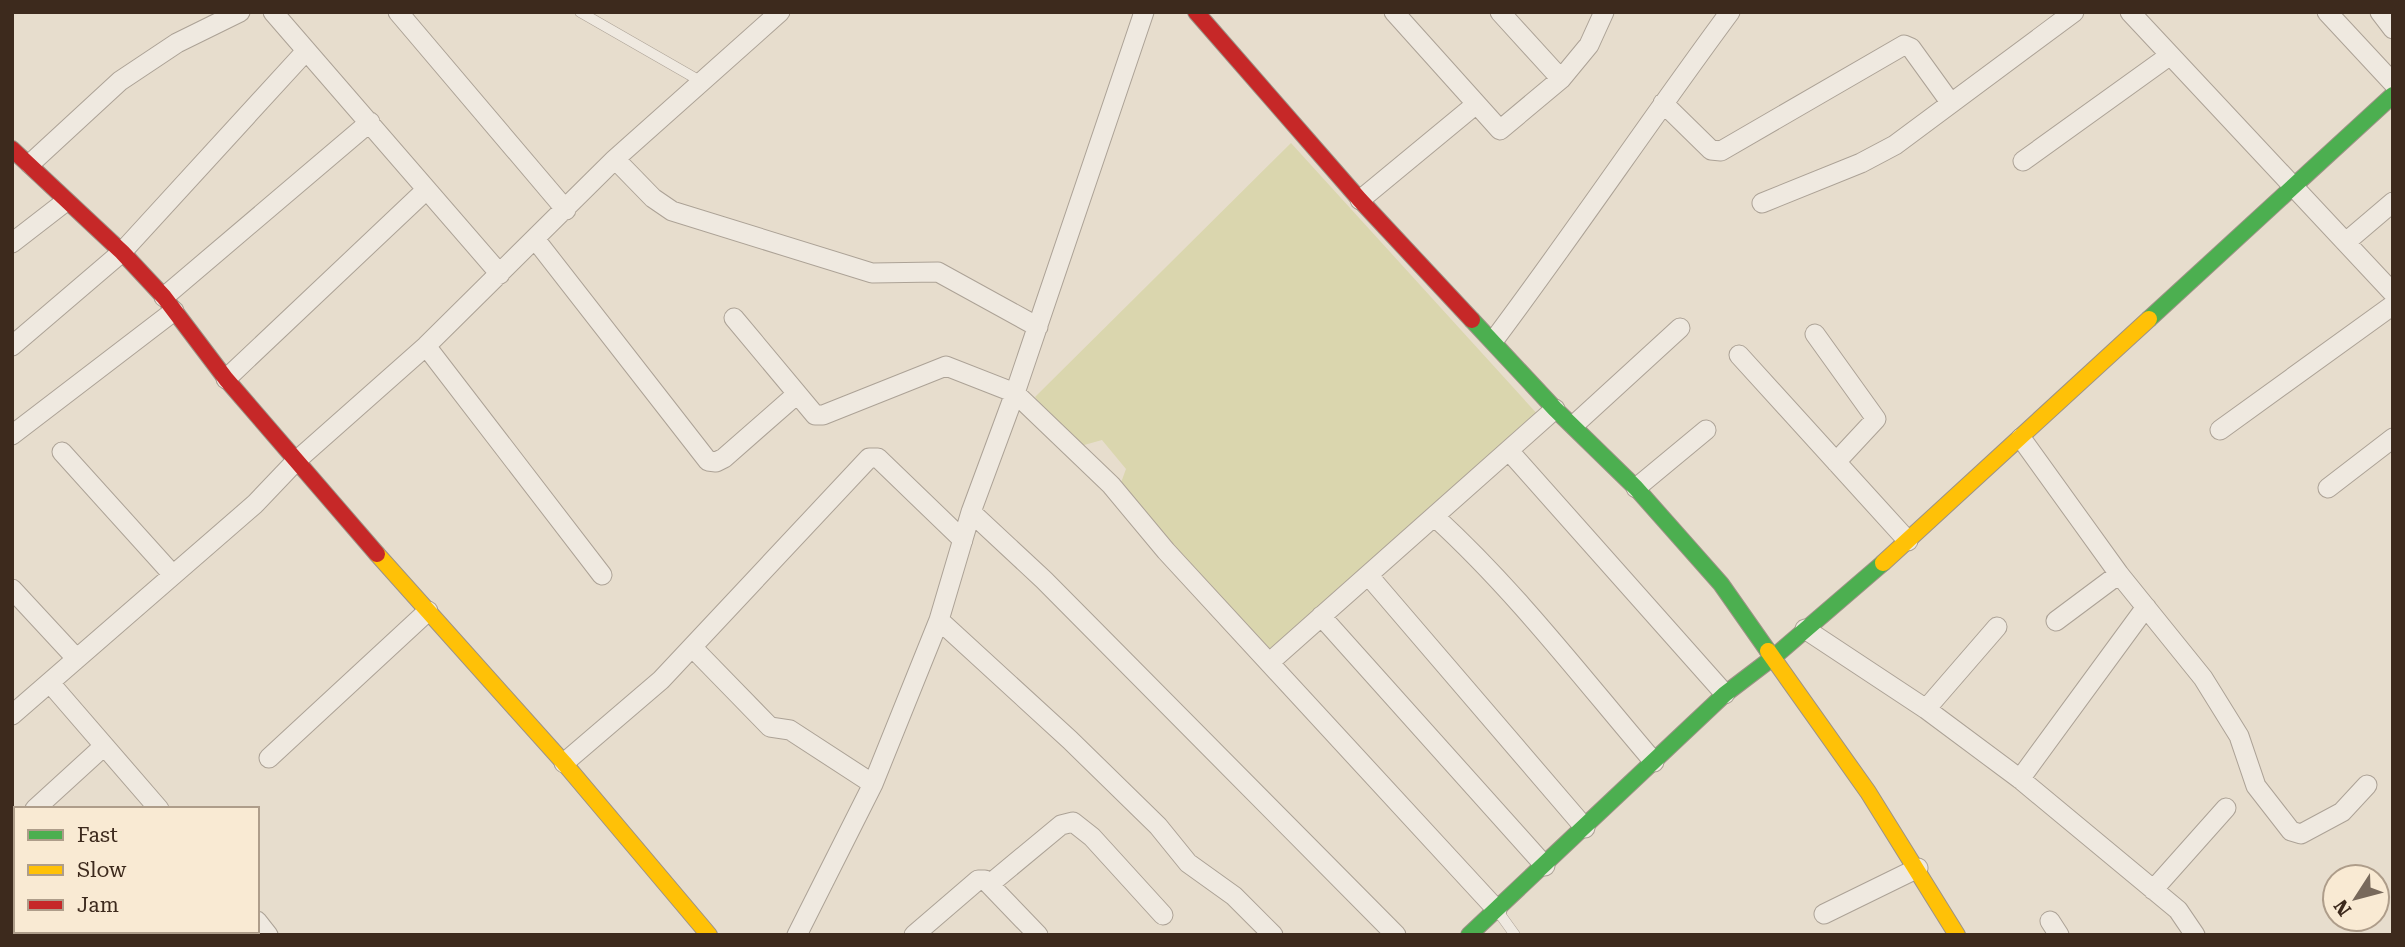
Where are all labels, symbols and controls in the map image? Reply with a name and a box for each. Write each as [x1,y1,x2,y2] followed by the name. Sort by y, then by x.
[14,807,259,933] legend
[77,823,118,847] text: Fast
[77,858,127,882] text: Slow
[2321,863,2391,933] north arrow
[77,893,119,917] text: Jam
[2329,895,2356,920] text: N

